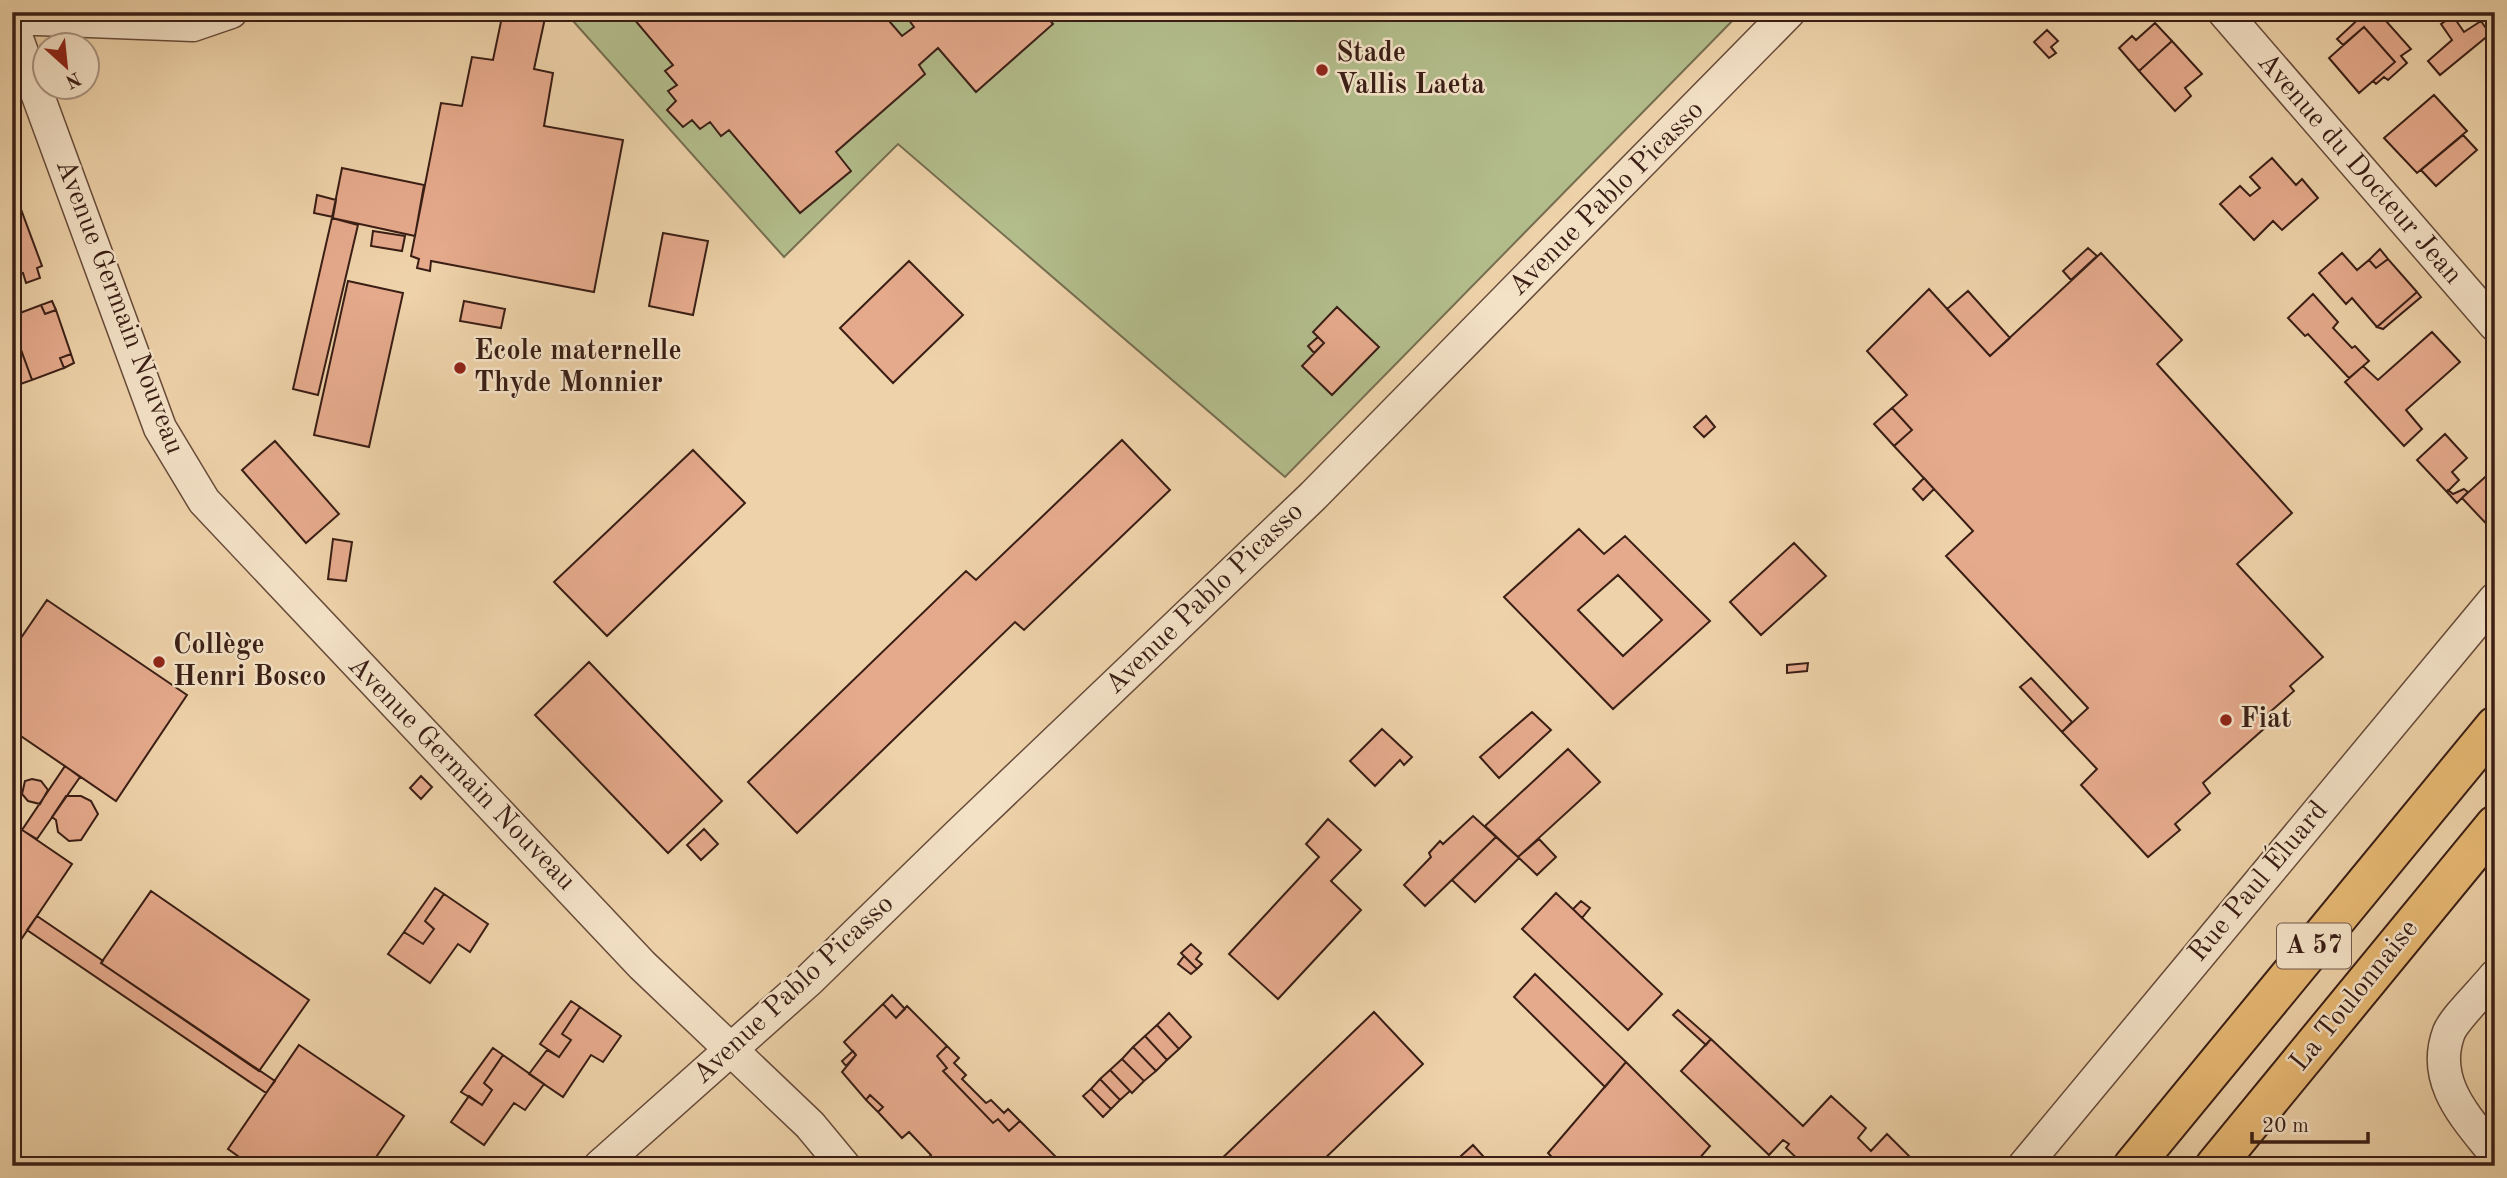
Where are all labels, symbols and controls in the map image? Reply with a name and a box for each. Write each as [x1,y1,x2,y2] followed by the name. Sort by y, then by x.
[32,32,102,102] north arrow
[1336,40,1485,100] place label: Stade Vallis Laeta
[2251,48,2467,290] street label: Avenue du Docteur Jean
[1314,62,1330,78] marker: Stade Vallis Laeta
[61,67,83,91] text: N
[1504,96,1710,302] street label: Avenue Pablo Picasso
[50,156,188,458] street label: Avenue Germain Nouveau
[474,338,682,398] place label: Ecole maternelle Thyde Monnier
[452,360,468,376] marker: Ecole maternelle Thyde Monnier
[1101,498,1309,700] street label: Avenue Pablo Picasso
[173,632,326,692] place label: Collège Henri Bosco
[342,652,580,896] street label: Avenue Germain Nouveau
[151,654,167,670] marker: Collège Henri Bosco
[2240,706,2291,734] place label: Fiat
[2218,712,2234,728] marker: Fiat
[2180,793,2334,967] street label: Rue Paul Éluard
[688,890,900,1090] street label: Avenue Pablo Picasso
[2286,915,2424,1077] street label: La Toulonnaise
[2277,923,2351,968] road number: A 57
[2252,1101,2367,1145] scale bar
[2262,1116,2309,1137] text: 20 m

